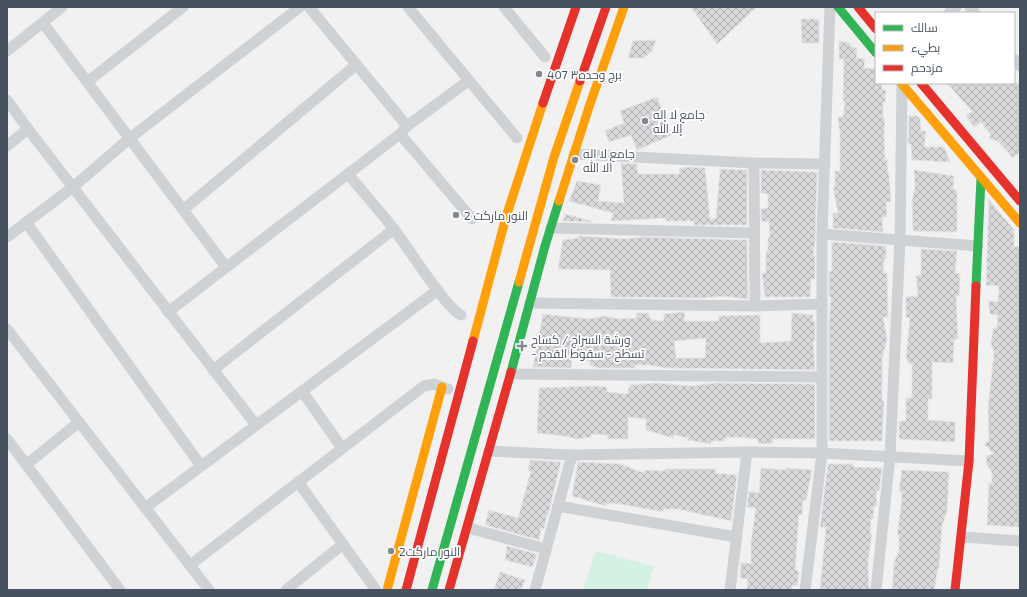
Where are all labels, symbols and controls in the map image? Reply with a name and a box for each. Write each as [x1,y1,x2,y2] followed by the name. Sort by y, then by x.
[875,12,1015,84] legend
[911,20,938,34] text: سالك
[911,40,940,58] text: بطيء
[911,60,943,76] text: مزدحم
[547,67,622,83] place label: برج وحده٣ 407
[534,69,544,79] marker: برج وحده٣ 407
[653,107,705,136] place label: جامع لا إله إلا الله
[640,116,650,126] marker: جامع لا إله إلا الله
[583,146,635,174] place label: جامع لا اله الا الله
[570,155,580,165] marker: جامع لا اله الا الله
[464,208,528,223] place label: النور ماركت 2
[451,210,461,220] marker: النور ماركت 2
[531,332,645,362] place label: ورشة السراج / كساح - تسطح - سقوط القدم
[516,340,528,352] marker: ورشة السراج / كساح - تسطح - سقوط القدم
[399,544,460,559] place label: النور ماركت2
[386,546,396,556] marker: النور ماركت2

